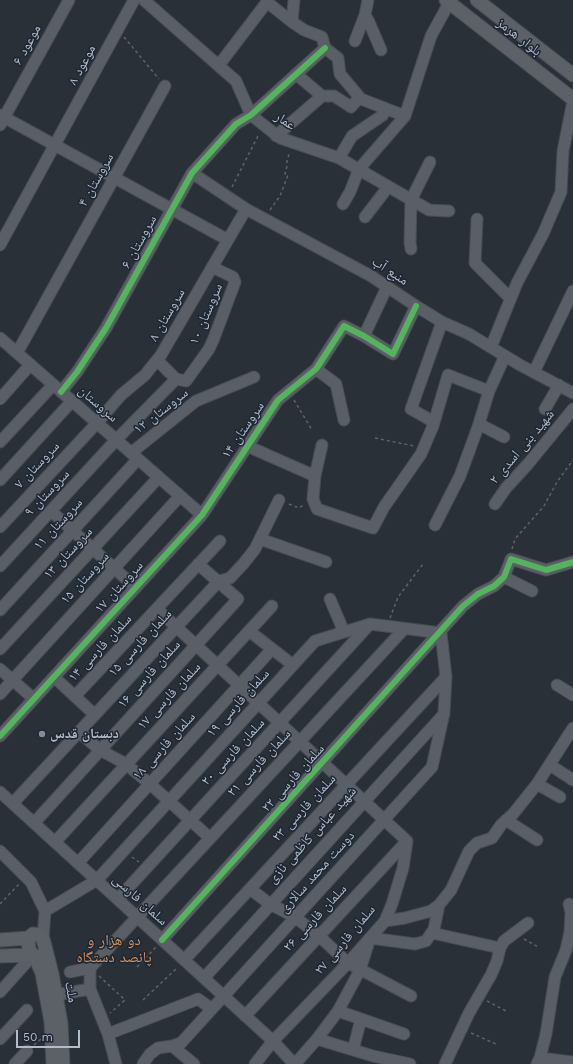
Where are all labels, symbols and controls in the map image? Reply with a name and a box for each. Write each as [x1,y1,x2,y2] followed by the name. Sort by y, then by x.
[493,14,545,60] street label: بلوار هرمز
[9,22,45,68] street label: موعود ۶
[64,42,100,88] street label: موعود ۸
[271,108,299,134] street label: عمار
[74,150,118,210] street label: سروستان ۴
[117,212,161,272] street label: سروستان ۶
[369,253,411,289] street label: منبع آب
[186,281,226,347] street label: سروستان ۱۰
[145,285,189,345] street label: سروستان ۸
[75,382,121,426] street label: سروستان
[130,384,192,438] street label: سروستان ۱۲
[218,398,268,462] street label: سروستان ۱۴
[486,406,558,488] street label: شهید بنی اسدی ۲
[11,438,63,492] street label: سروستان ۷
[21,466,73,520] street label: سروستان ۹
[30,495,86,553] street label: سروستان ۱۱
[40,524,96,582] street label: سروستان ۱۳
[57,548,113,608] street label: سروستان ۱۵
[91,557,147,617] street label: سروستان ۱۷
[105,606,175,680] street label: سلمان فارسی ۱۵
[65,611,135,685] street label: سلمان فارسی ۱۴
[114,636,184,712] street label: سلمان فارسی ۱۶
[134,659,204,733] street label: سلمان فارسی ۱۷
[203,665,273,741] street label: سلمان فارسی ۱۹
[129,708,199,784] street label: سلمان فارسی ۱۸
[198,715,268,789] street label: سلمان فارسی ۲۰
[50,726,119,742] place label: دبستان قدس
[224,726,294,800] street label: سلمان فارسی ۲۱
[37,729,47,739] marker: دبستان قدس
[258,740,328,816] street label: سلمان فارسی ۲۲
[269,771,339,845] street label: سلمان فارسی ۲۳
[264,783,360,887] street label: شهید عباس کاظمی نازی
[276,827,358,917] street label: دوست محمد سالاری
[109,871,171,929] street label: سلمان فارسی
[280,881,350,955] street label: سلمان فارسی ۲۶
[311,902,379,978] street label: سلمان فارسی ۲۷
[76,932,152,967] district label: دو هزار و پانصد دستگاه
[61,980,81,1004] street label: ملت
[18,1022,82,1048] scale bar
[23,1030,53,1044] text: 50 m

